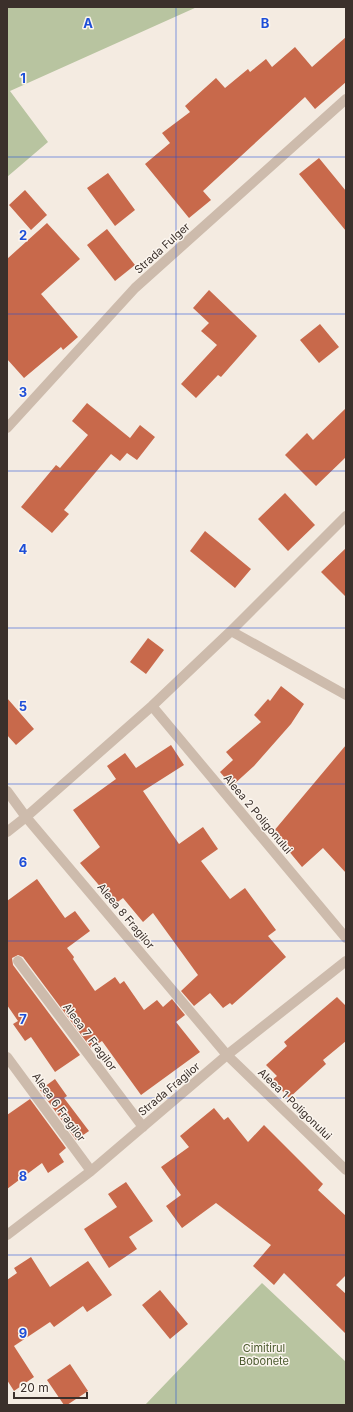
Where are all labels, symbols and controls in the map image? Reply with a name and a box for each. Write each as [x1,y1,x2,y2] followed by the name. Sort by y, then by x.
[83,15,93,31] text: A
[261,15,270,31] text: B
[20,70,26,86] text: 1
[131,220,193,276] street label: Strada Fulger
[19,227,27,243] text: 2
[19,384,27,400] text: 3
[19,541,28,557] text: 4
[19,698,27,714] text: 5
[221,771,295,857] street label: Aleea 2 Poligonului
[19,854,27,870] text: 6
[94,880,158,952] street label: Aleea 8 Fragilor
[60,1000,120,1074] street label: Aleea 7 Fragilor
[19,1011,27,1027] text: 7
[135,1059,203,1119] street label: Strada Fragilor
[255,1065,335,1143] street label: Aleea 1 Poligonului
[29,1070,89,1144] street label: Aleea 6 Fragilor
[19,1168,27,1184] text: 8
[19,1325,27,1341] text: 9
[239,1341,289,1368] park label: Cimitirul Bobonete
[14,1374,87,1400] scale bar
[20,1380,49,1395] text: 20 m

